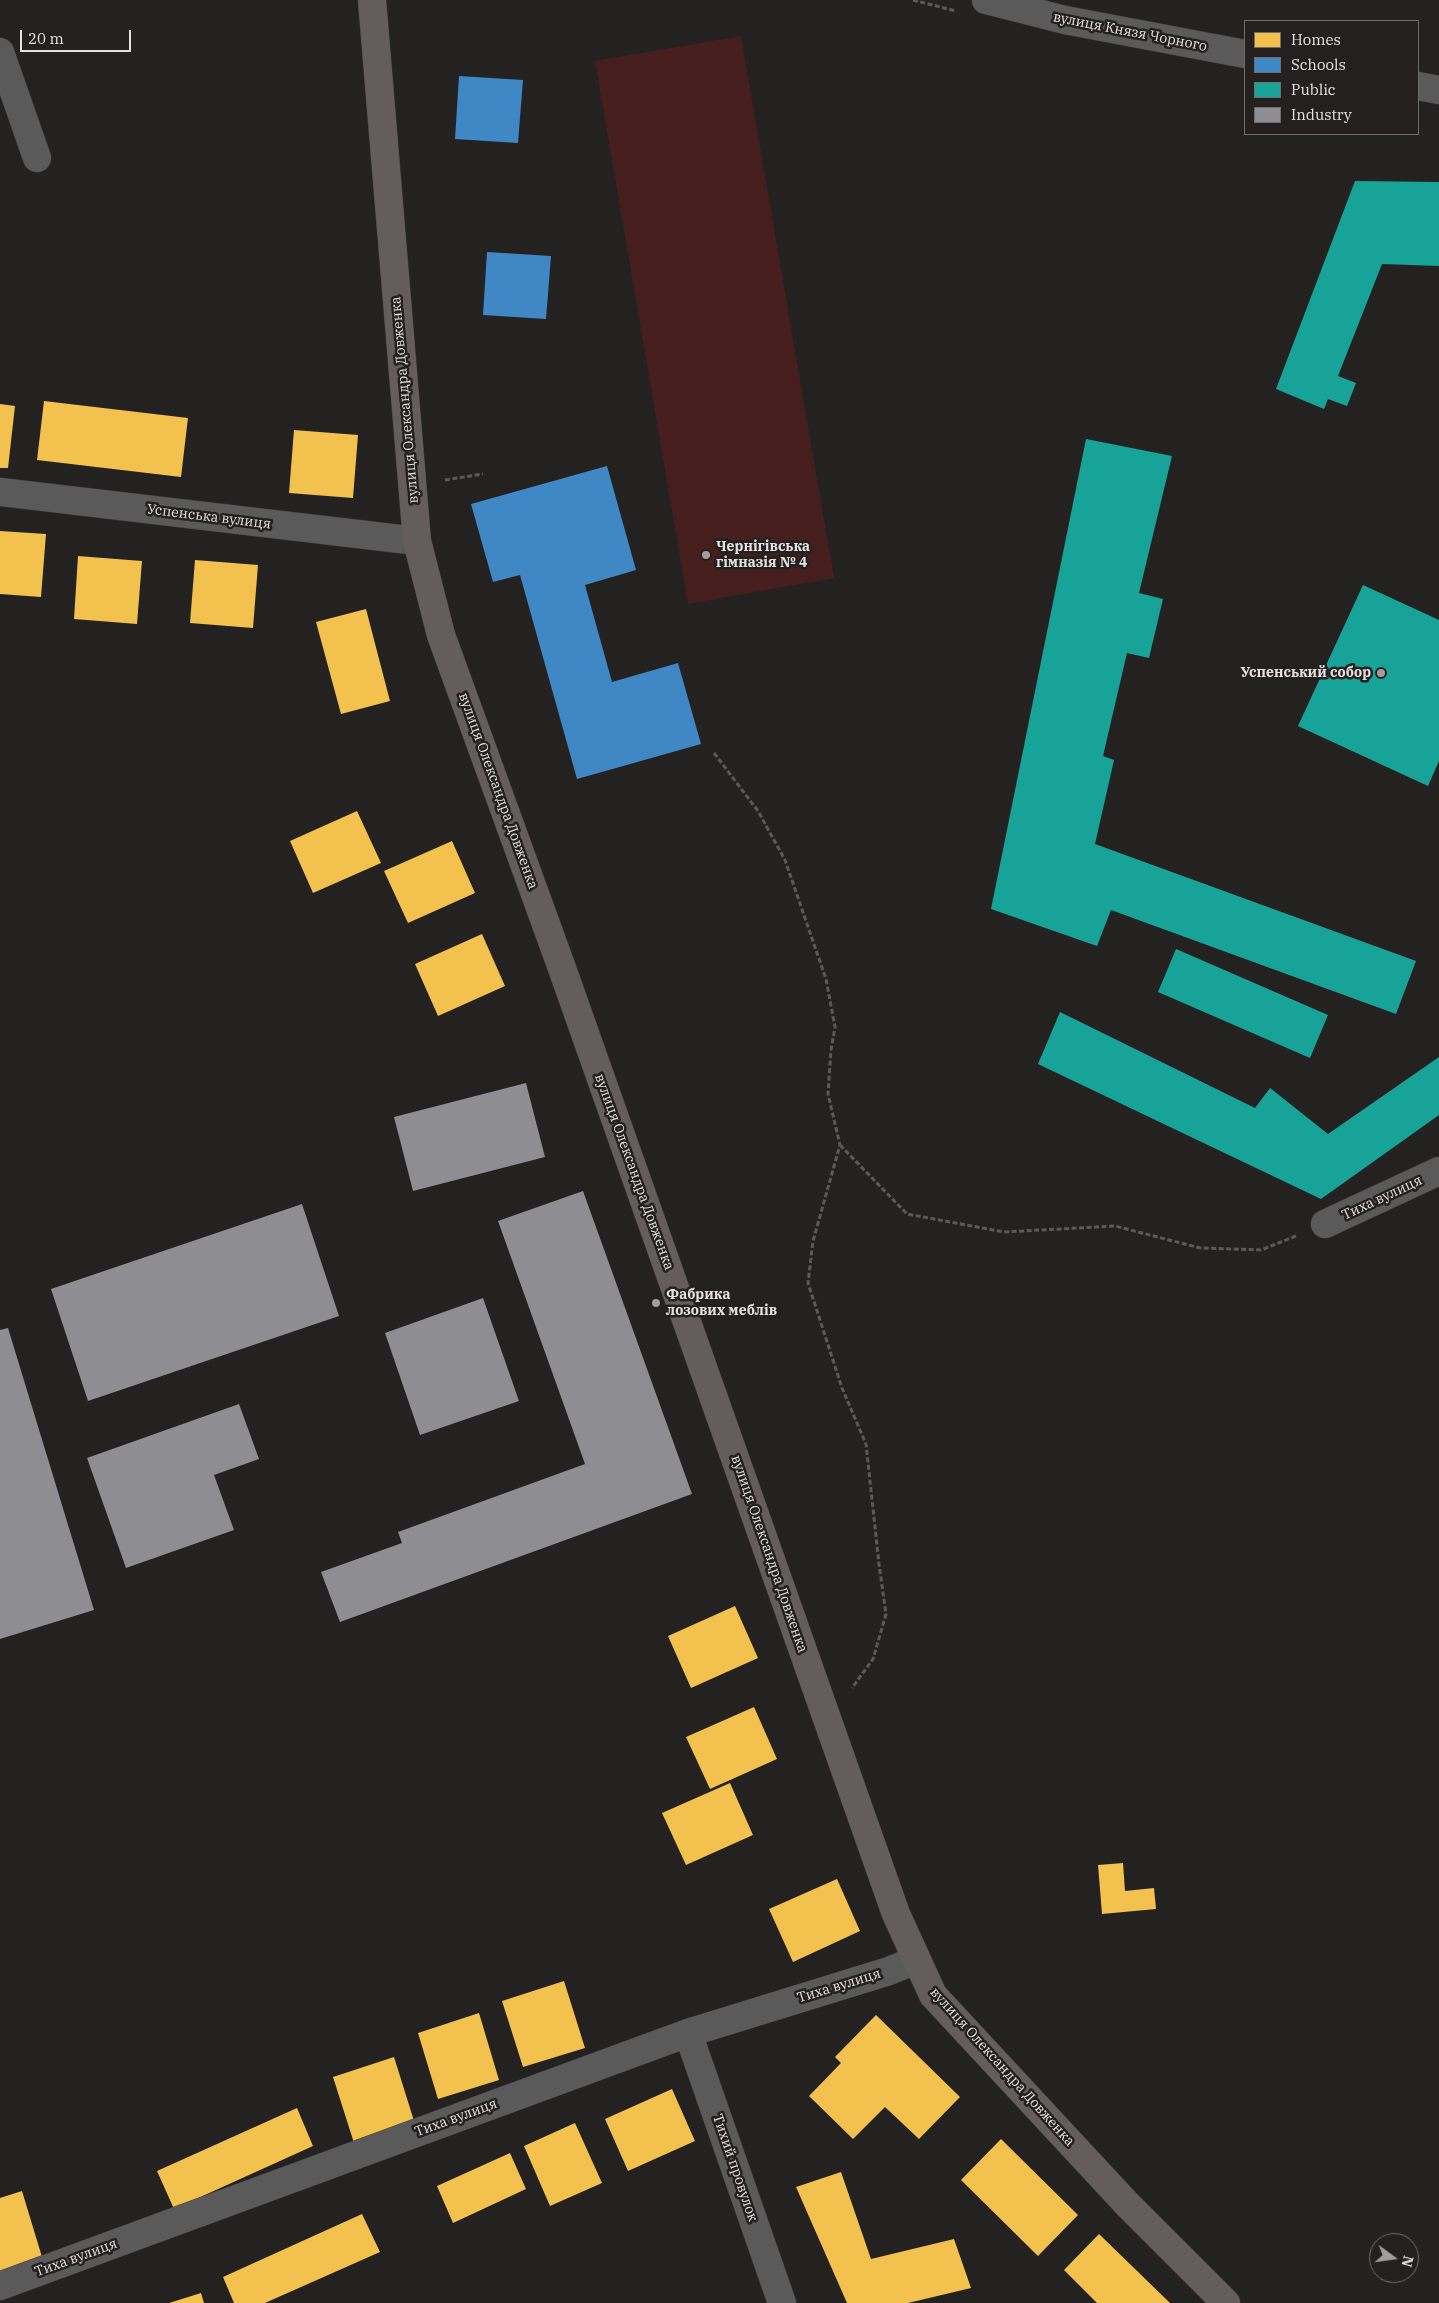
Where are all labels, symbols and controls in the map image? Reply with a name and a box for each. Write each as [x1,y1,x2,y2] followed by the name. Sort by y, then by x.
[1052,9,1208,55] street label: вулиця Князя Чорного
[22,20,134,52] scale bar
[1244,20,1419,135] legend
[28,29,64,48] text: 20 m
[1291,30,1341,49] text: Homes
[1291,55,1346,74] text: Schools
[1291,80,1336,99] text: Public
[1291,105,1352,124] text: Industry
[388,296,422,504] street label: вулиця Олександра Довженка
[146,501,272,533] street label: Успенська вулиця
[716,539,810,572] place label: Чернігівська гімназія № 4
[700,549,712,561] marker: Чернігівська гімназія № 4
[1241,665,1371,681] place label: Успенський собор
[1375,667,1387,679] marker: Успенський собор
[455,691,541,891] street label: вулиця Олександра Довженка
[591,1072,677,1272] street label: вулиця Олександра Довженка
[1339,1172,1425,1224] street label: Тиха вулиця
[666,1287,777,1320] place label: Фабрика лозових меблів
[650,1297,662,1309] marker: Фабрика лозових меблів
[727,1453,811,1655] street label: вулиця Олександра Довженка
[795,1965,883,2007] street label: Тиха вулиця
[926,1984,1078,2150] street label: вулиця Олександра Довженка
[412,2095,500,2141] street label: Тиха вулиця
[709,2112,761,2224] street label: Тихий провулок
[1369,2233,1419,2283] north arrow
[32,2235,120,2281] street label: Тиха вулиця
[1398,2254,1418,2269] text: N

